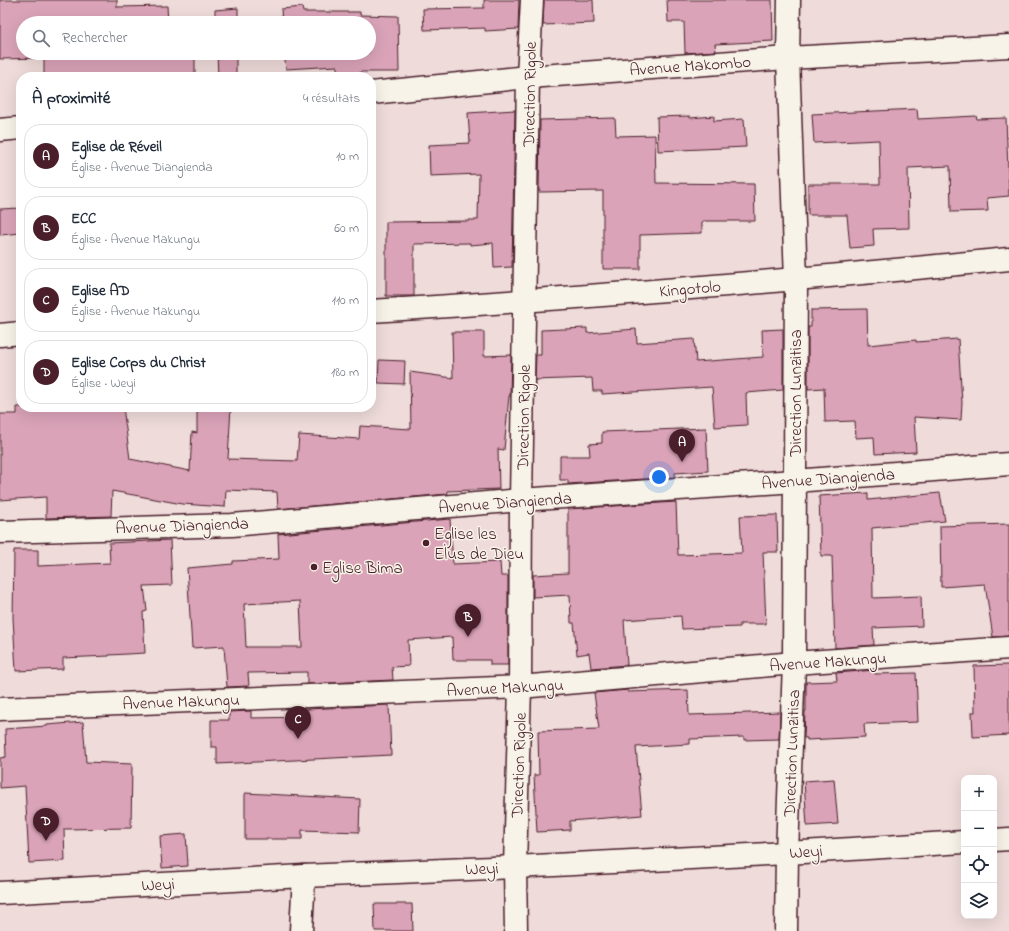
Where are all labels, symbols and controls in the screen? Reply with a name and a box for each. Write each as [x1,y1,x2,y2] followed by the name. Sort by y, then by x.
[16,16,376,60] search box
[30,27,52,49] icon: search
[62,27,127,49] text: Rechercher
[517,41,546,148] street label: Direction Rigole
[628,50,752,83] street label: Avenue Makombo
[32,86,110,111] text: À proximité
[303,89,360,108] text: 4 résultats
[71,136,162,158] text: Eglise de Réveil
[42,147,50,166] text: A
[336,147,359,166] text: 10 m
[71,158,213,177] text: Église · Avenue Diangienda
[71,208,96,230] text: ECC
[42,219,50,238] text: B
[334,219,359,238] text: 60 m
[71,230,200,249] text: Église · Avenue Makungu
[658,274,722,307] street label: Kingotolo
[71,280,130,302] text: Eglise AD
[42,291,50,310] text: C
[332,291,359,310] text: 110 m
[71,302,200,321] text: Église · Avenue Makungu
[784,329,809,458] street label: Direction Lunzitisa
[71,352,206,374] text: Eglise Corps du Christ
[41,363,51,382] text: D
[331,363,359,382] text: 180 m
[511,364,540,471] street label: Direction Rigole
[71,374,136,393] text: Église · Weyi
[669,429,695,462] pin: A
[761,462,896,499] street label: Avenue Diangienda
[649,467,669,487] your location
[438,486,573,523] street label: Avenue Diangienda
[115,512,249,543] street label: Avenue Diangienda
[434,522,524,567] place label: Eglise les Elus de Dieu
[421,538,431,548] marker: Eglise les Elus de Dieu
[322,556,403,583] place label: Eglise Bima
[309,562,319,572] marker: Eglise Bima
[455,604,481,637] pin: B
[769,646,888,681] street label: Avenue Makungu
[446,673,564,706] street label: Avenue Makungu
[122,688,240,719] street label: Avenue Makungu
[778,689,807,818] street label: Direction Lunzitisa
[285,706,311,739] pin: C
[505,712,536,819] street label: Direction Rigole
[961,775,997,919] map controls
[961,775,997,811] button: +
[33,808,59,841] pin: D
[961,811,997,847] button: −
[789,839,824,867] street label: Weyi
[961,847,997,883] button: locate
[465,856,499,884] street label: Weyi
[141,872,175,900] street label: Weyi
[961,883,997,919] button: layers

